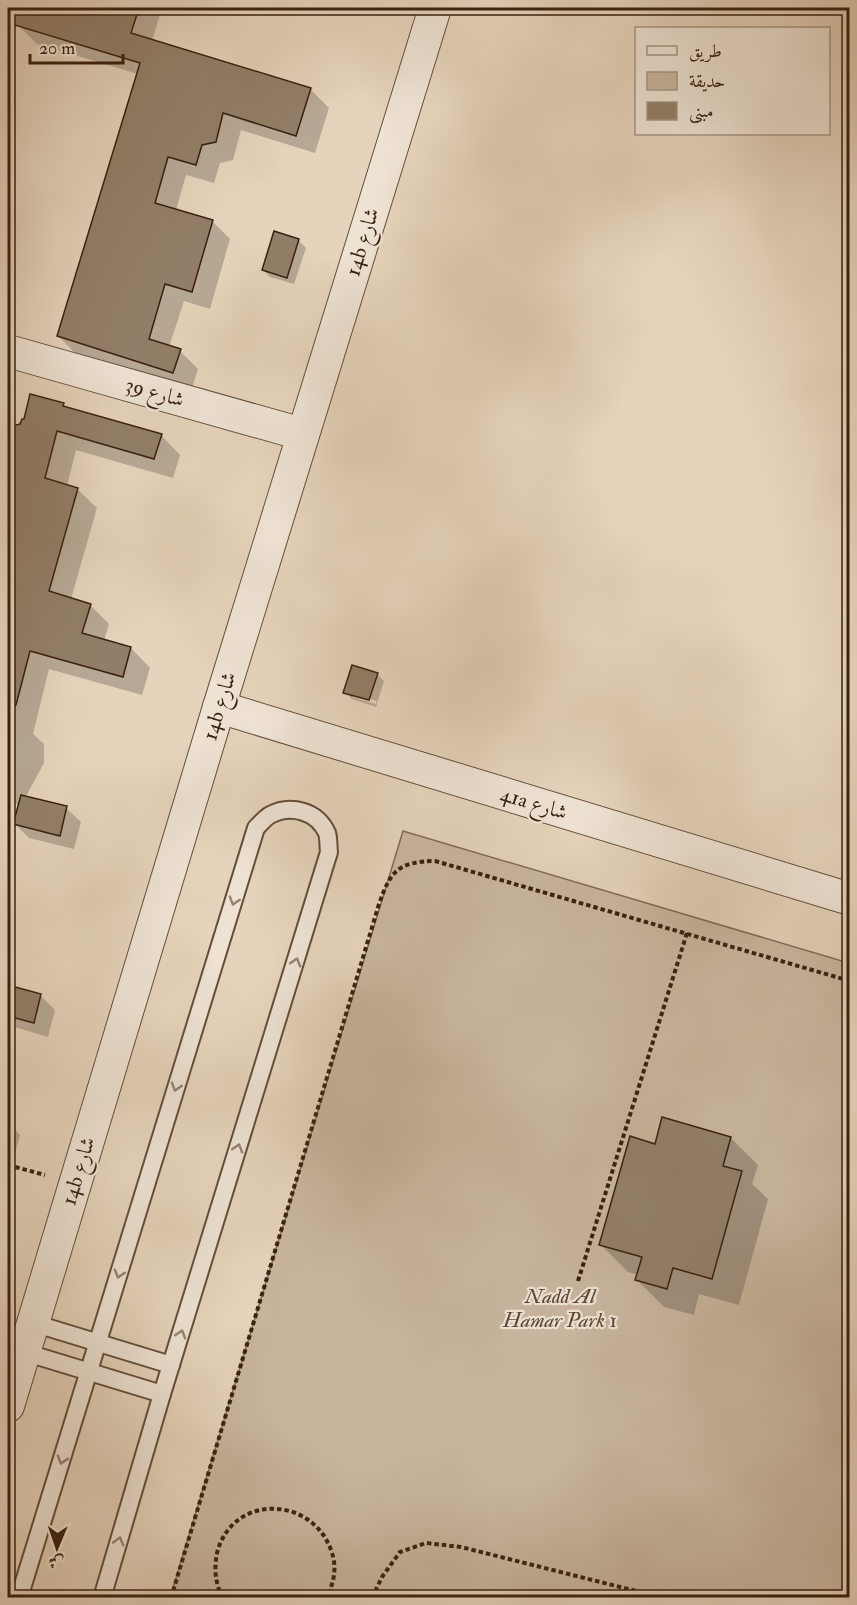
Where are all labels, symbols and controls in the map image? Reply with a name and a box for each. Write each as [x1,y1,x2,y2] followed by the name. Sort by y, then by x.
[30,27,123,65] scale bar
[635,27,830,135] legend
[39,37,75,60] text: 20 m
[689,40,722,63] text: طريق
[689,70,725,93] text: حديقة
[689,100,714,124] text: مبنى
[339,205,389,281] street label: 14b شارع
[121,371,187,418] street label: شارع 39
[196,669,246,745] street label: 14b شارع
[496,781,570,830] street label: 41a شارع
[229,895,241,906] one-way arrow
[288,957,301,968] one-way arrow
[171,1081,183,1092] one-way arrow
[55,1134,105,1210] street label: 14b شارع
[231,1143,243,1154] one-way arrow
[114,1268,126,1279] one-way arrow
[502,1283,617,1334] park label: Nadd Al Hamar Park 1
[173,1329,186,1340] one-way arrow
[57,1454,69,1465] one-way arrow
[27,1518,87,1578] north arrow
[112,1536,124,1547] one-way arrow
[48,1552,65,1572] text: ش

